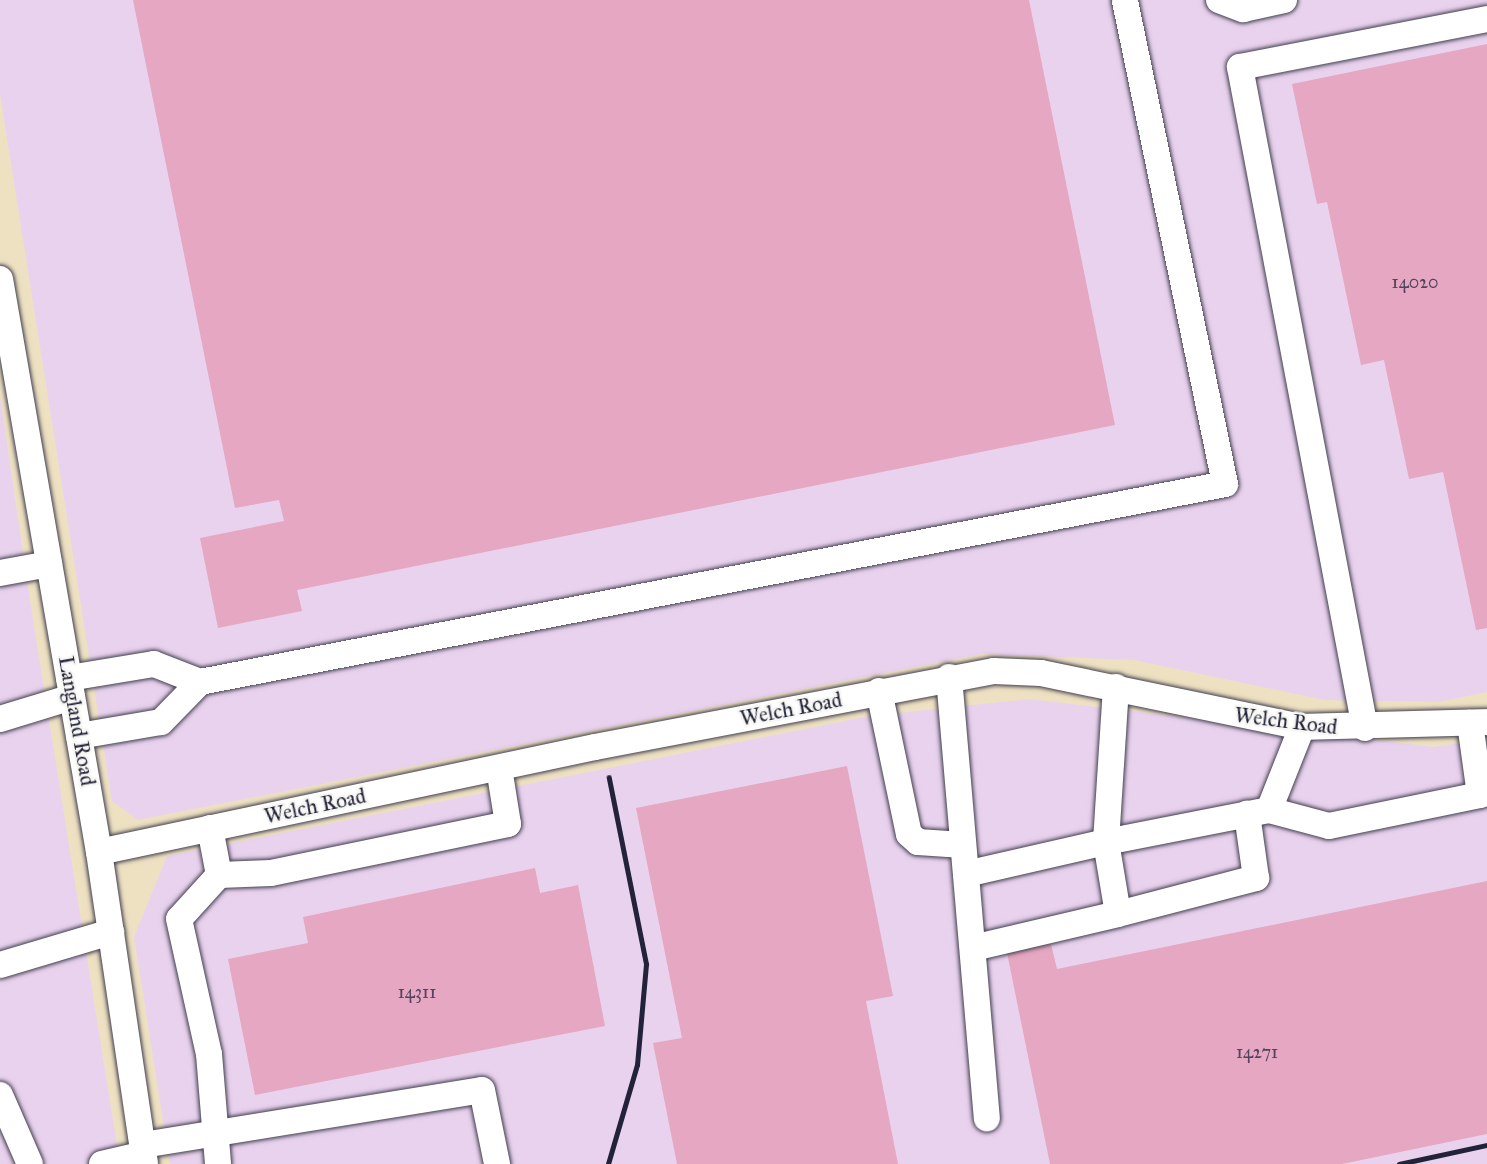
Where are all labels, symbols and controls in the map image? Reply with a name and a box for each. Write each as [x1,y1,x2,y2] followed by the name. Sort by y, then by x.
[1392,271,1438,293] house number: 14020
[53,654,101,788] street label: Langland Road
[738,687,844,731] street label: Welch Road
[1233,702,1339,740] street label: Welch Road
[262,783,368,829] street label: Welch Road
[398,981,436,1003] house number: 14311
[1236,1041,1278,1063] house number: 14271

